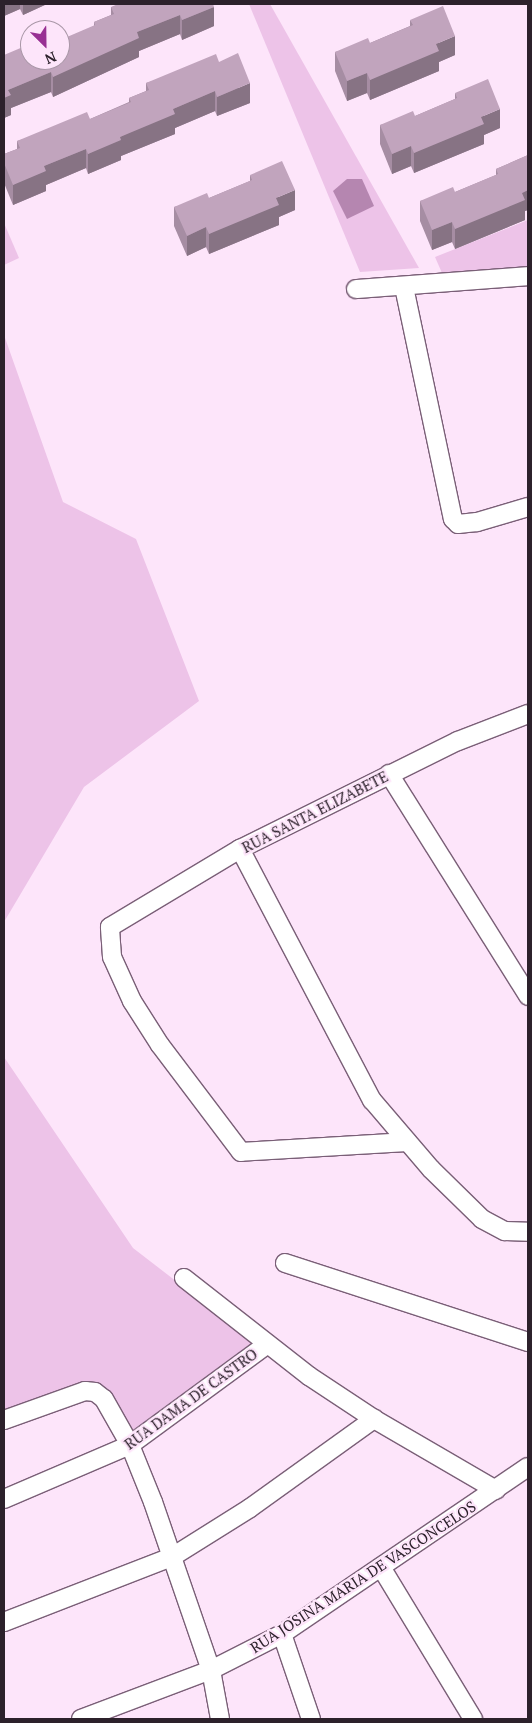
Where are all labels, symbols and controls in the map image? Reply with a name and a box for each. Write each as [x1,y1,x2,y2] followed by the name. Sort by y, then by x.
[20,20,70,70] north arrow
[42,48,59,69] text: N
[239,767,391,857] street label: RUA SANTA ELIZABETE
[121,1345,261,1453] street label: RUA DAMA DE CASTRO
[246,1497,480,1657] street label: RUA JOSINA MARIA DE VASCONCELOS

